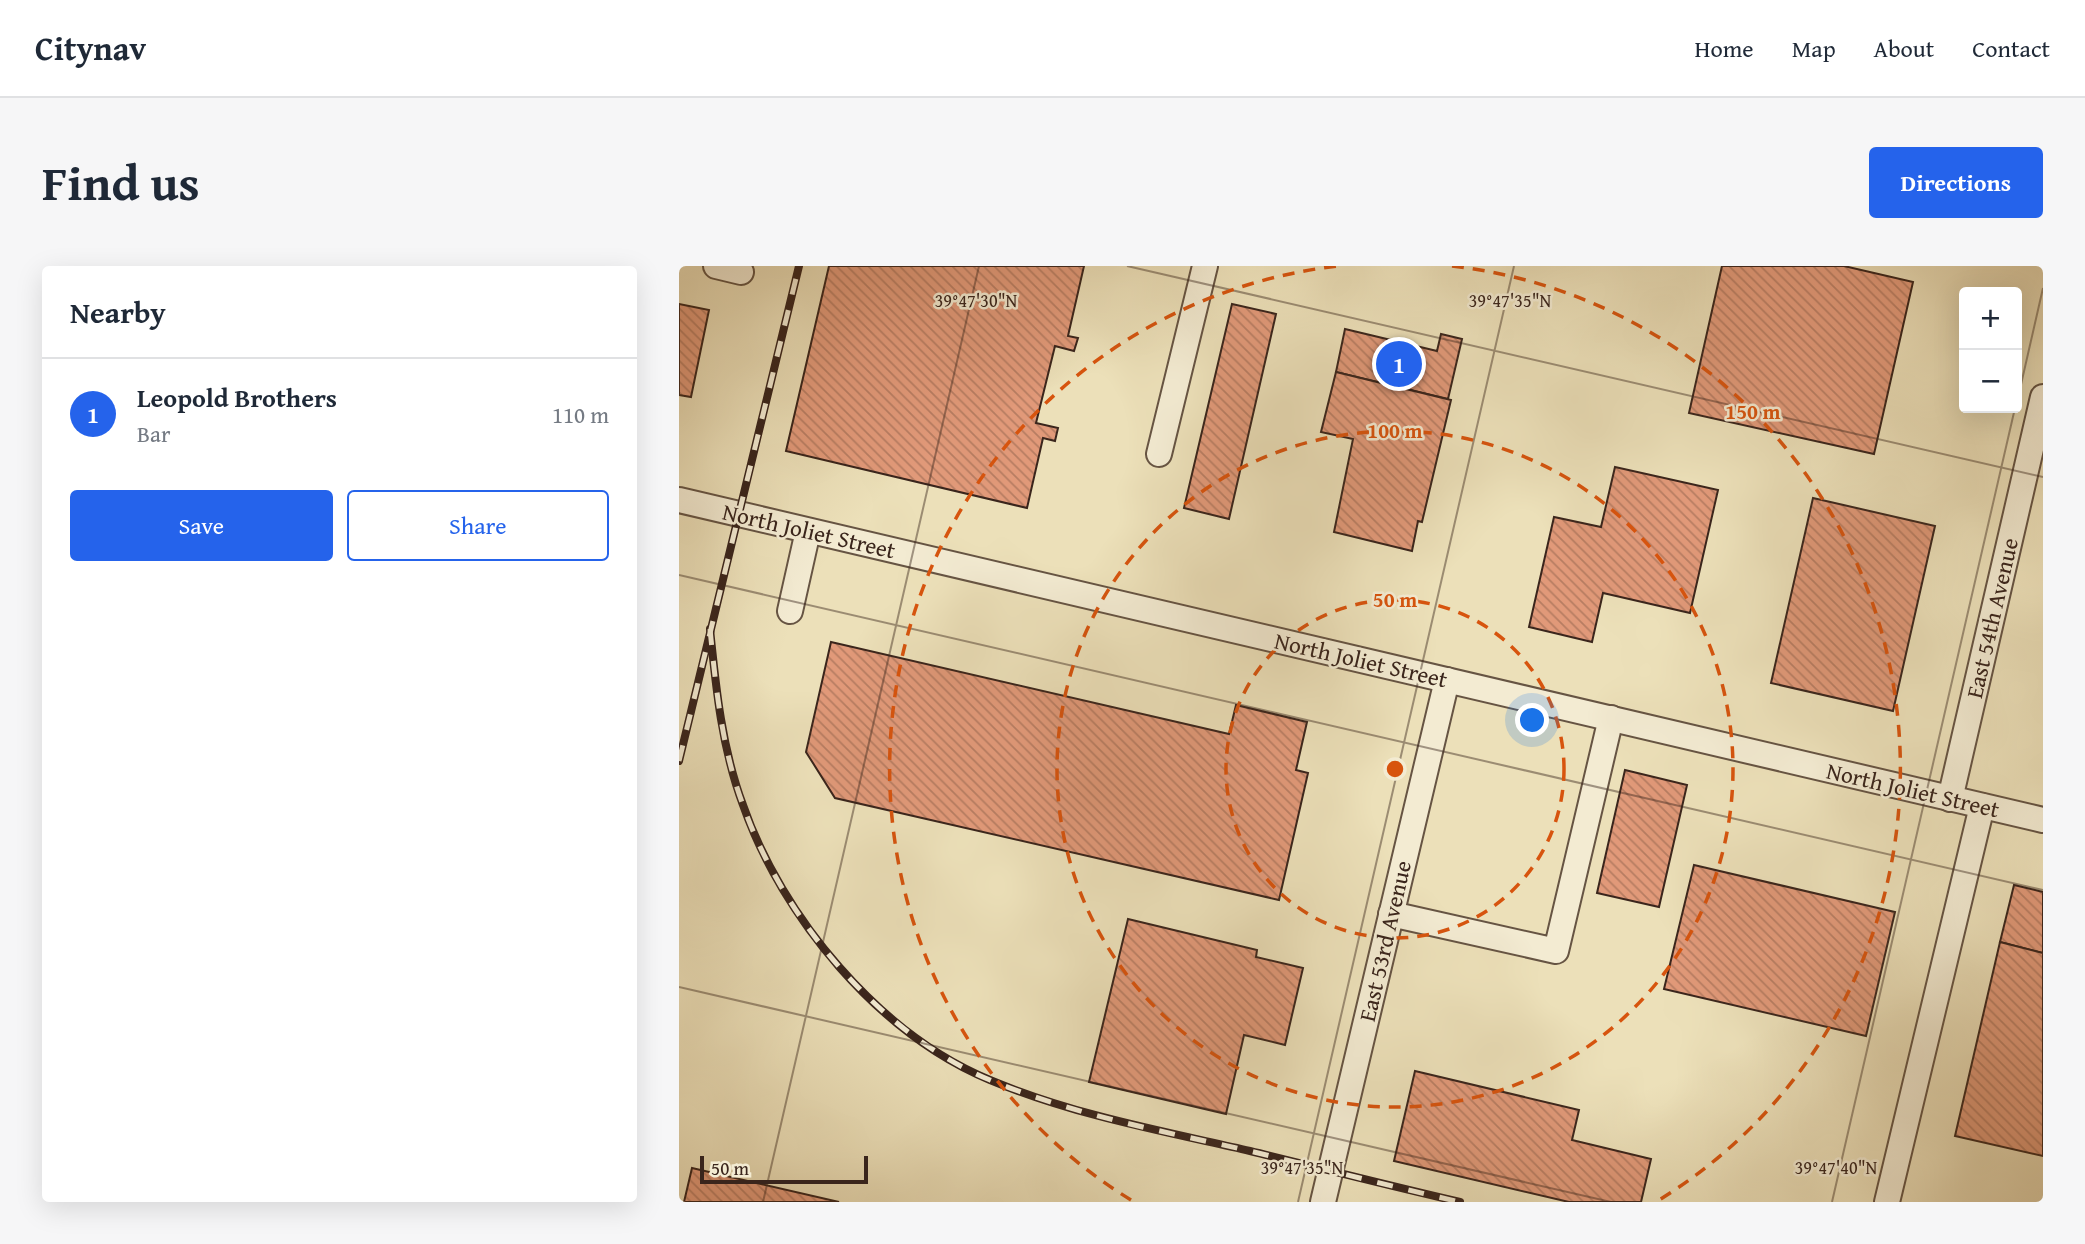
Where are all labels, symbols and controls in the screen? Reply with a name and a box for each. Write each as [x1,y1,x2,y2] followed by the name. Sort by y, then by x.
[35,24,146,72] text: Citynav
[1695,31,1754,66] text: Home
[1792,31,1836,66] text: Map
[1874,31,1934,66] text: About
[1972,31,2050,66] text: Contact
[42,146,200,218] text: Find us
[1869,147,2043,218] button: Directions
[935,287,1018,314] text: 39°47'30"N
[1469,287,1552,314] text: 39°47'35"N
[1959,287,2022,413] map controls
[1959,287,2022,350] button: +
[70,290,166,334] text: Nearby
[1376,338,1422,390] pin: 1
[1959,350,2022,413] button: −
[137,378,337,417] text: Leopold Brothers
[1725,396,1781,427] text: 150 m
[87,398,99,431] text: 1
[552,398,609,431] text: 110 m
[1367,415,1423,446] text: 100 m
[137,417,170,450] text: Bar
[70,490,333,561] button: Save
[347,490,609,561] button: Share
[719,495,899,566] street label: North Joliet Street
[1957,534,2026,701] street label: East 54th Avenue
[1373,584,1417,615] text: 50 m
[1271,624,1451,695] street label: North Joliet Street
[1515,703,1549,737] your location
[1823,754,2003,825] street label: North Joliet Street
[1383,757,1407,781] centre of rings
[1350,857,1419,1025] street label: East 53rd Avenue
[700,1153,868,1185] scale bar
[711,1154,749,1182] text: 50 m
[1261,1154,1344,1181] text: 39°47'35"N
[1795,1154,1878,1181] text: 39°47'40"N

